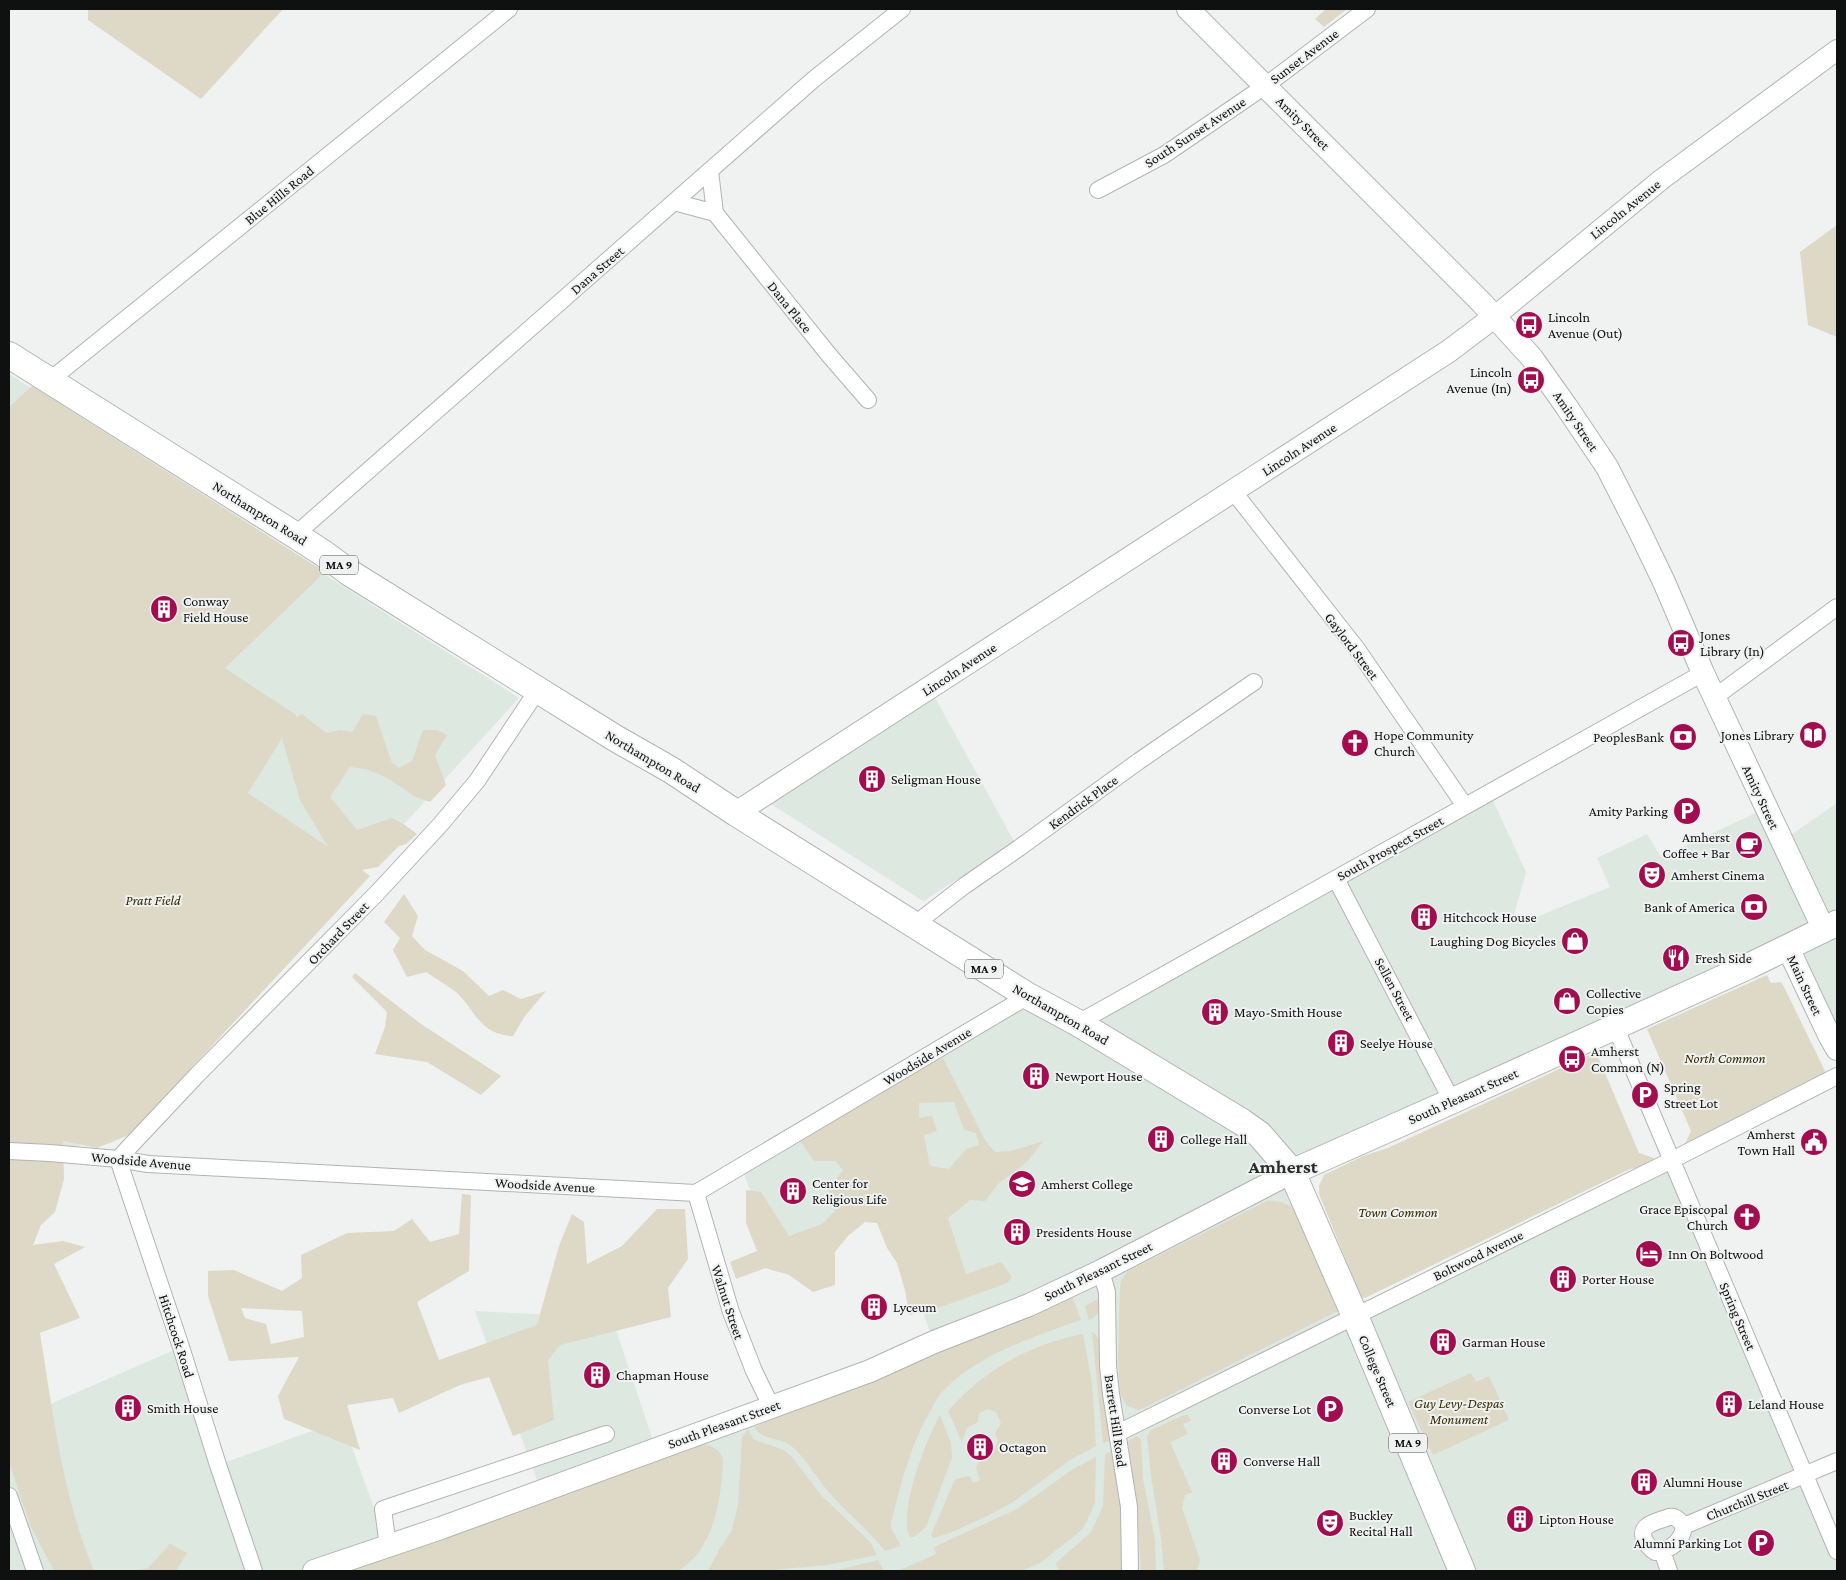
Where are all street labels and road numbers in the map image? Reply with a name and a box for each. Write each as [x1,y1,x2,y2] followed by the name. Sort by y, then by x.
[1267,25,1341,87] street label: Sunset Avenue
[1141,93,1249,171] street label: South Sunset Avenue
[1273,93,1333,153] street label: Amity Street
[241,162,317,228] street label: Blue Hills Road
[1587,176,1663,242] street label: Lincoln Avenue
[567,242,627,297] street label: Dana Street
[764,278,816,336] street label: Dana Place
[1550,388,1602,454] street label: Amity Street
[1259,419,1339,479] street label: Lincoln Avenue
[210,478,311,549] street label: Northampton Road
[320,556,358,574] road number: MA 9
[1322,609,1383,683] street label: Gaylord Street
[919,639,999,699] street label: Lincoln Avenue
[602,726,704,796] street label: Northampton Road
[1739,762,1783,832] street label: Amity Street
[1045,772,1121,832] street label: Kendrick Place
[1334,812,1446,884] street label: South Prospect Street
[304,898,372,968] street label: Orchard Street
[1784,952,1826,1018] street label: Main Street
[1372,955,1418,1024] street label: Sellen Street
[965,960,1003,979] road number: MA 9
[1010,980,1112,1048] street label: Northampton Road
[880,1023,974,1089] street label: Woodside Avenue
[1406,1064,1521,1127] street label: South Pleasant Street
[90,1149,192,1173] street label: Woodside Avenue
[495,1174,595,1196] street label: Woodside Avenue
[1430,1226,1526,1284] street label: Boltwood Avenue
[1041,1238,1155,1304] street label: South Pleasant Street
[708,1263,748,1342] street label: Walnut Street
[1717,1280,1760,1353] street label: Spring Street
[156,1292,198,1380] street label: Hitchcock Road
[1356,1332,1401,1410] street label: College Street
[1102,1374,1130,1469] street label: Barrett Hill Road
[666,1396,783,1452] street label: South Pleasant Street
[1389,1434,1427,1452] road number: MA 9
[1703,1476,1791,1524] street label: Churchill Street

